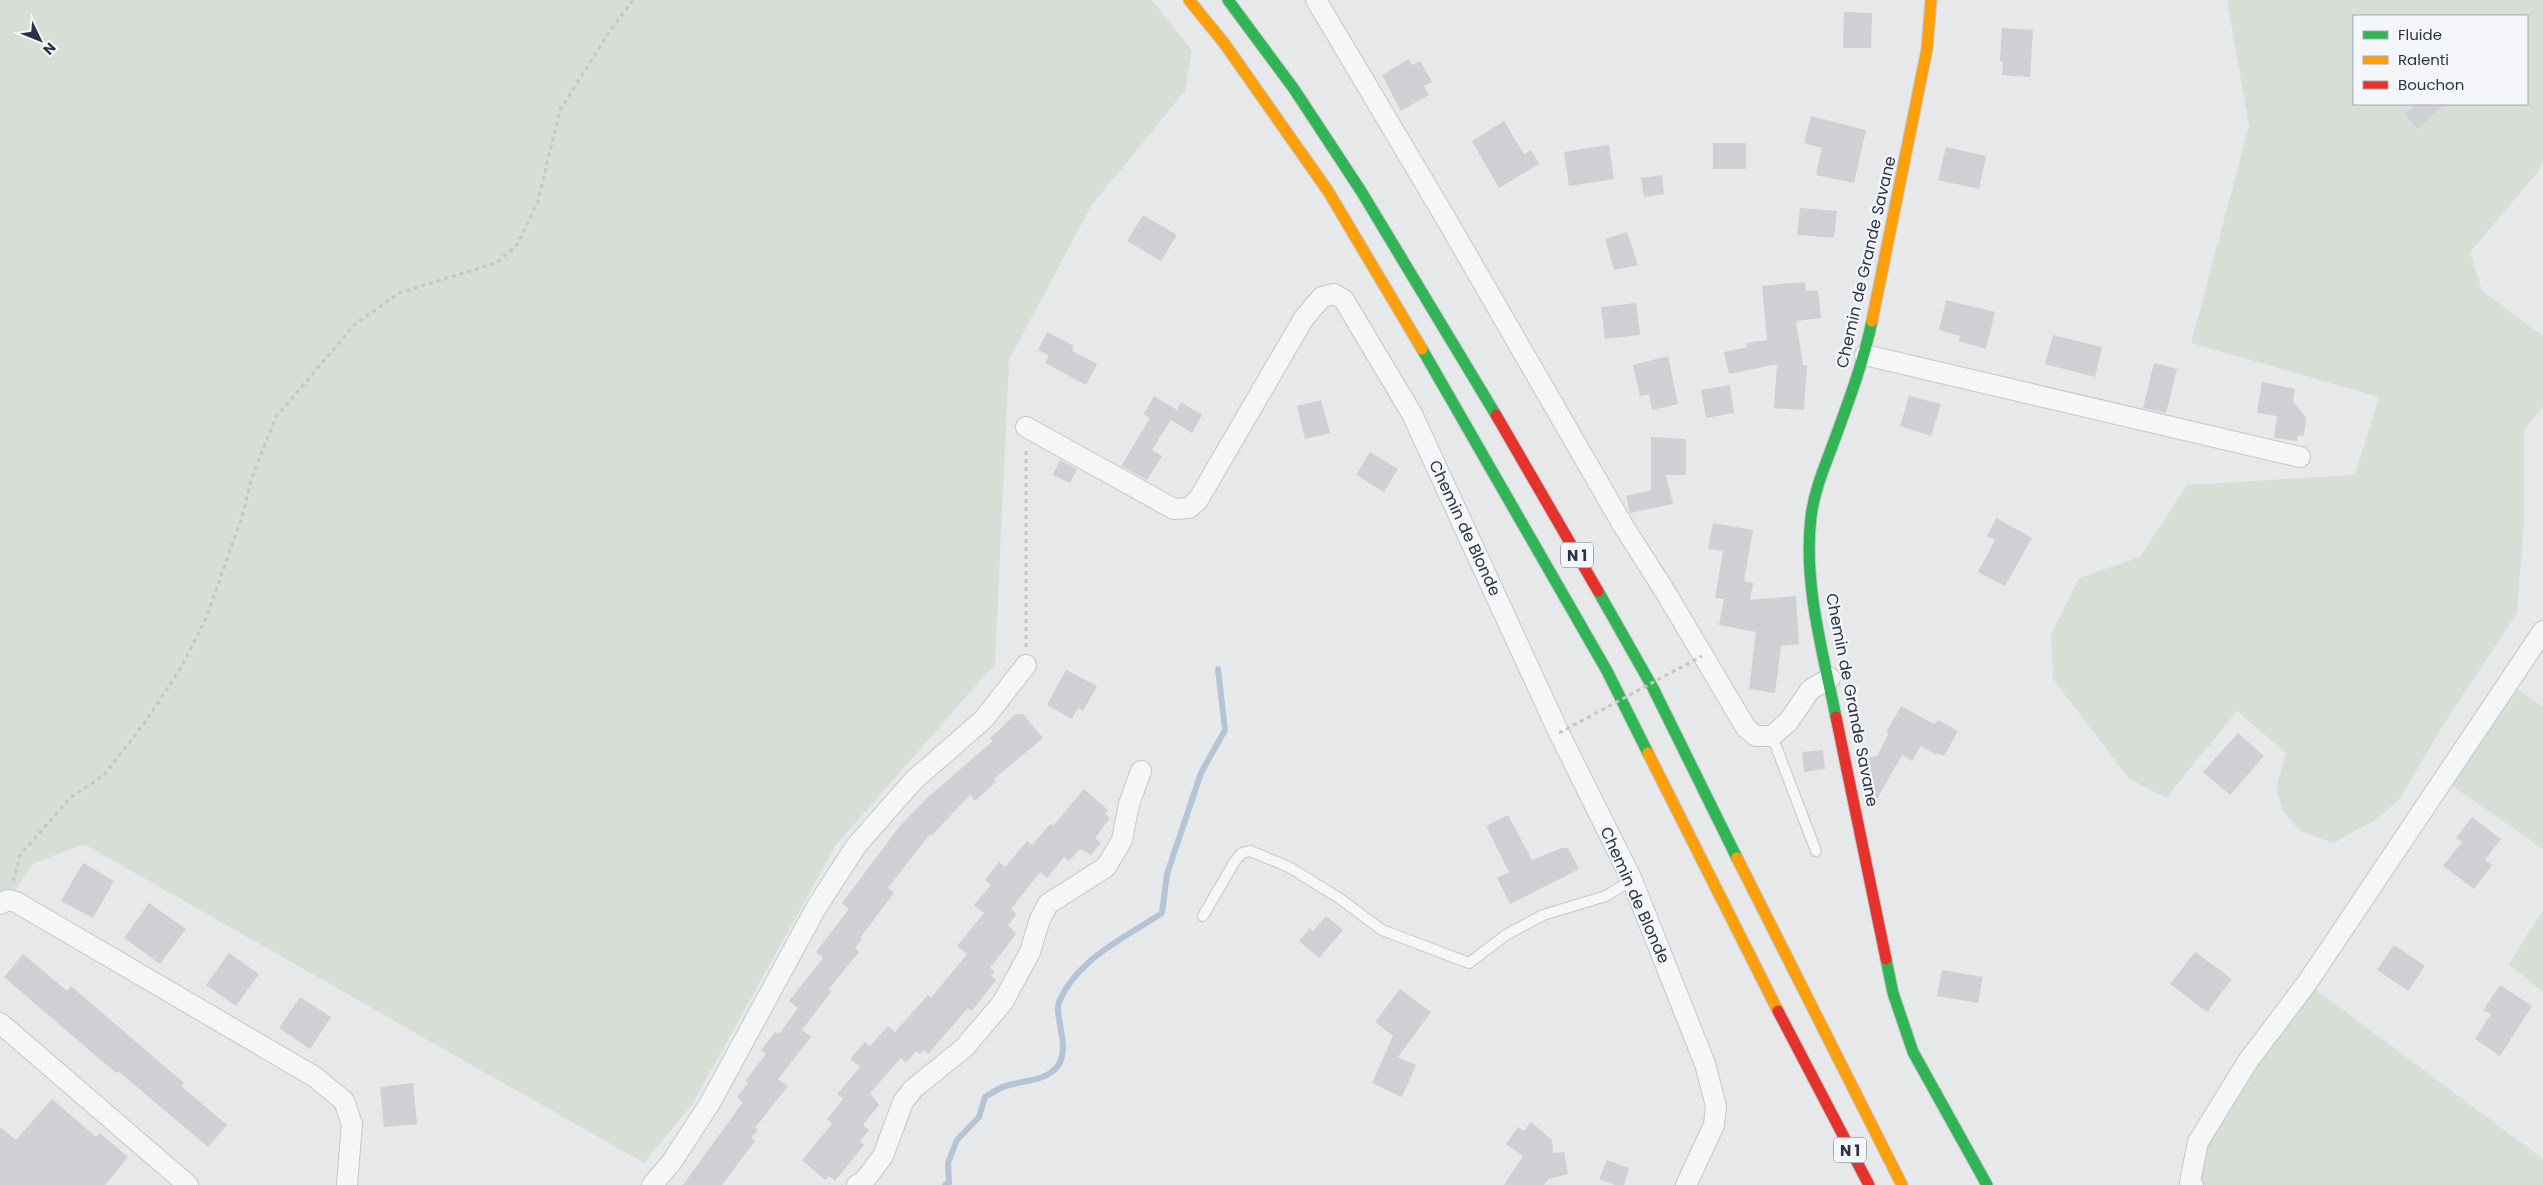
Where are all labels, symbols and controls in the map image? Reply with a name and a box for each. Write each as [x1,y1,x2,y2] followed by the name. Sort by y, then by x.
[15,15,65,65] north arrow
[2353,15,2528,105] legend
[2398,24,2442,45] text: Fluide
[39,38,60,60] text: N
[2398,49,2449,70] text: Ralenti
[2398,74,2464,95] text: Bouchon
[1830,154,1902,370] street label: Chemin de Grande Savane
[1423,456,1507,600] street label: Chemin de Blonde
[1561,542,1593,568] road number: N 1
[1820,591,1884,809] street label: Chemin de Grande Savane
[1595,823,1676,967] street label: Chemin de Blonde
[1834,1138,1866,1162] road number: N 1

